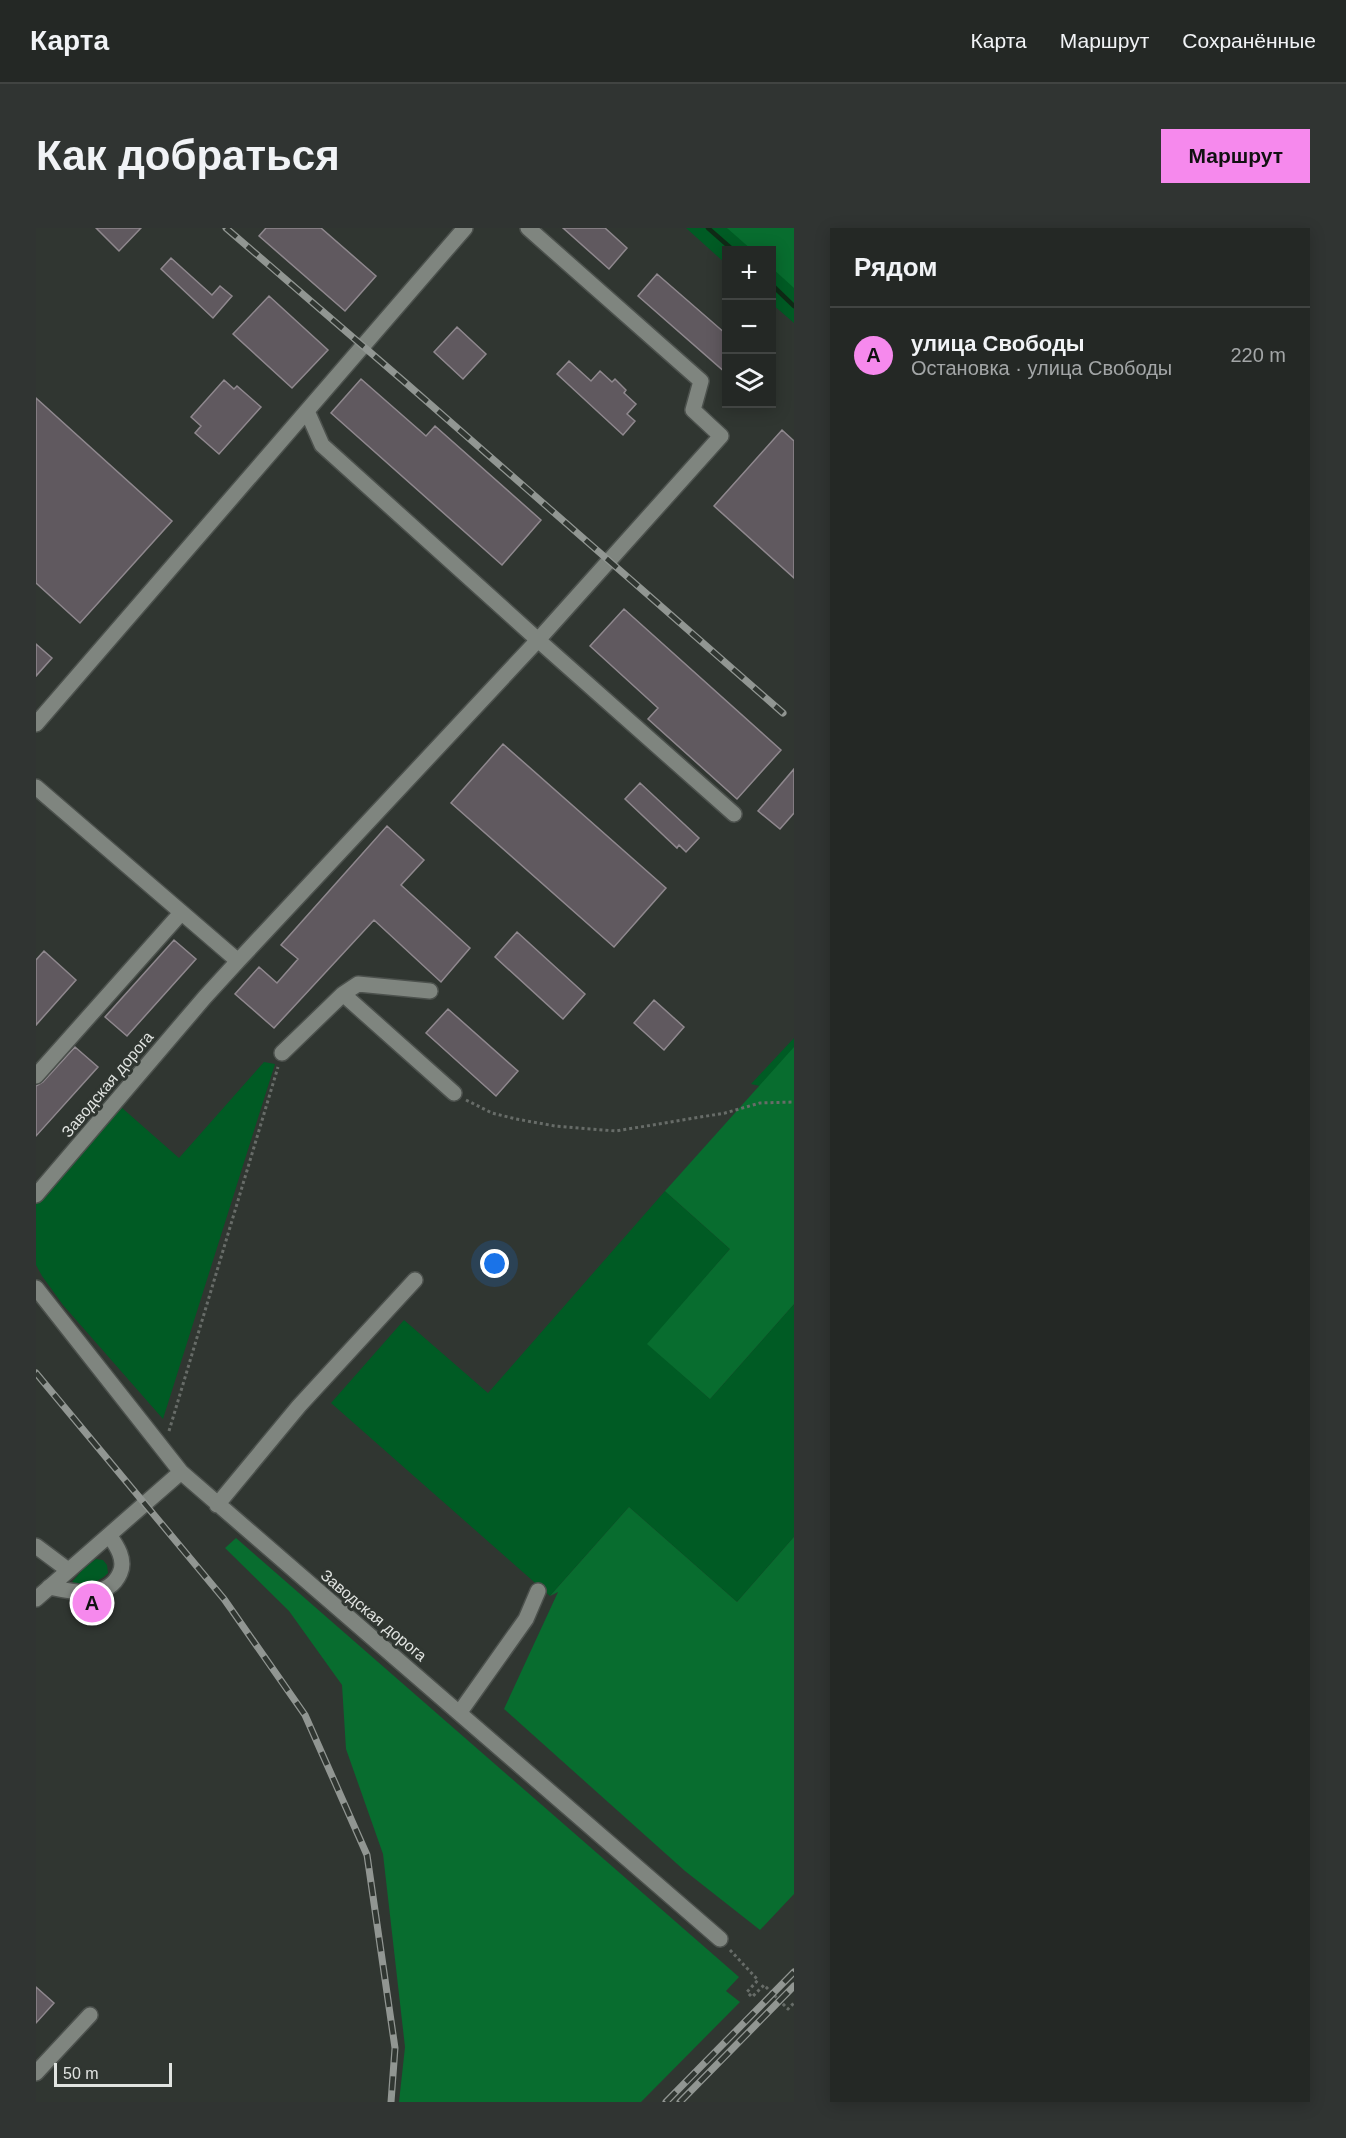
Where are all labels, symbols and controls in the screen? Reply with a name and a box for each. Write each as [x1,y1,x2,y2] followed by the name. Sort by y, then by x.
[30,25,109,56] text: Карта
[971,29,1027,52] text: Карта
[1060,29,1149,52] text: Маршрут
[1182,29,1316,52] text: Сохранённые
[1161,129,1310,183] button: Маршрут
[36,132,340,179] text: Как добраться
[722,246,776,408] map controls
[722,246,776,300] button: +
[854,252,937,282] text: Рядом
[722,300,776,354] button: −
[911,331,1085,356] text: улица Свободы
[866,344,881,366] text: A
[1230,344,1286,366] text: 220 m
[722,354,776,408] button: layers
[911,357,1172,379] text: Остановка · улица Свободы
[58,1028,157,1141] street label: Заводская дорога
[480,1249,509,1278] your location
[317,1566,430,1665] street label: Заводская дорога
[72,1580,112,1626] pin: A
[54,2060,172,2088] scale bar
[63,2065,99,2082] text: 50 m

